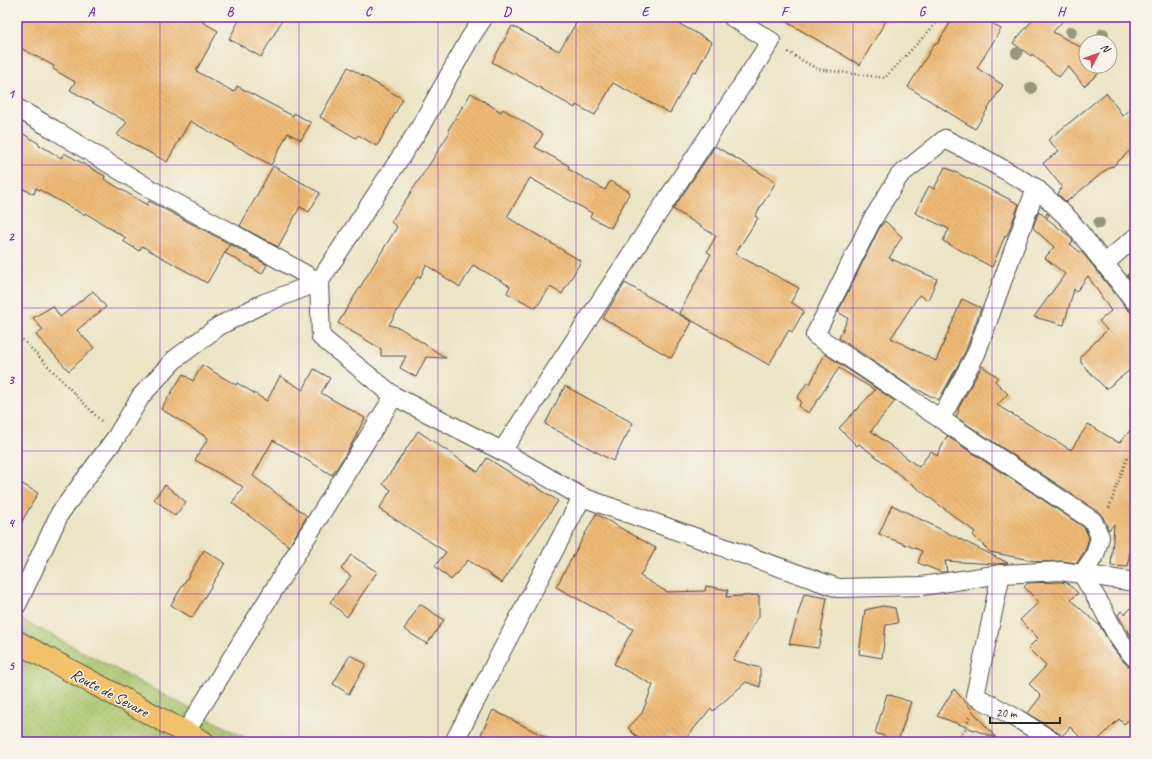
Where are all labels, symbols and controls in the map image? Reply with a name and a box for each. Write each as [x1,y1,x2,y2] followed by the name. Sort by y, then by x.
[88,4,96,20] text: A
[227,4,235,20] text: B
[365,4,373,20] text: C
[503,4,512,20] text: D
[642,4,651,20] text: E
[781,4,790,20] text: F
[919,4,927,20] text: G
[1057,4,1067,20] text: H
[1078,34,1118,74] north arrow
[1098,40,1114,56] text: N
[8,86,16,102] text: 1
[8,229,15,245] text: 2
[8,372,15,388] text: 3
[8,515,16,531] text: 4
[8,658,15,674] text: 5
[67,664,154,723] street label: Route de Sevare
[990,699,1060,725] scale bar
[996,705,1018,721] text: 20 m

